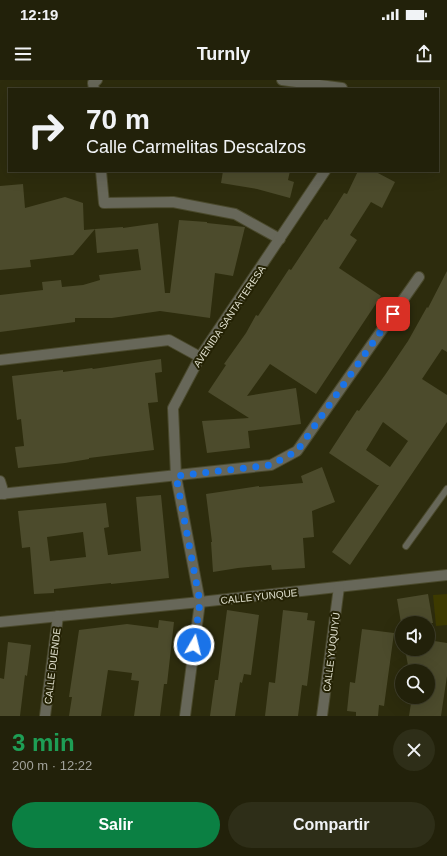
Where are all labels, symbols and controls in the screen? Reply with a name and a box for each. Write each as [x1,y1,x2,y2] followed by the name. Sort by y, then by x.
[20,6,58,23] text: 12:19
[12,43,34,65] icon: menu
[413,43,435,65] icon: share
[197,44,250,64] text: Turnly
[20,104,72,156] icon: right
[86,104,150,135] text: 70 m
[86,137,306,157] text: Calle Carmelitas Descalzos
[191,263,268,369] street label: AVENIDA SANTA TERESA
[376,297,410,331] pin
[382,303,404,325] icon: arrive
[220,587,298,606] street label: CALLE YUNQUE
[320,612,342,692] street label: CALLE YUQUIYÚ
[395,616,435,704] map controls
[395,616,435,656] button: sound
[173,624,215,666] position arrow
[42,627,63,705] street label: CALLE DUENDE
[395,664,435,704] button: search
[12,729,75,756] text: 3 min
[393,729,435,771] button: close
[12,758,92,773] text: 200 m · 12:22
[12,802,220,848] button: Salir
[228,802,435,848] button: Compartir

